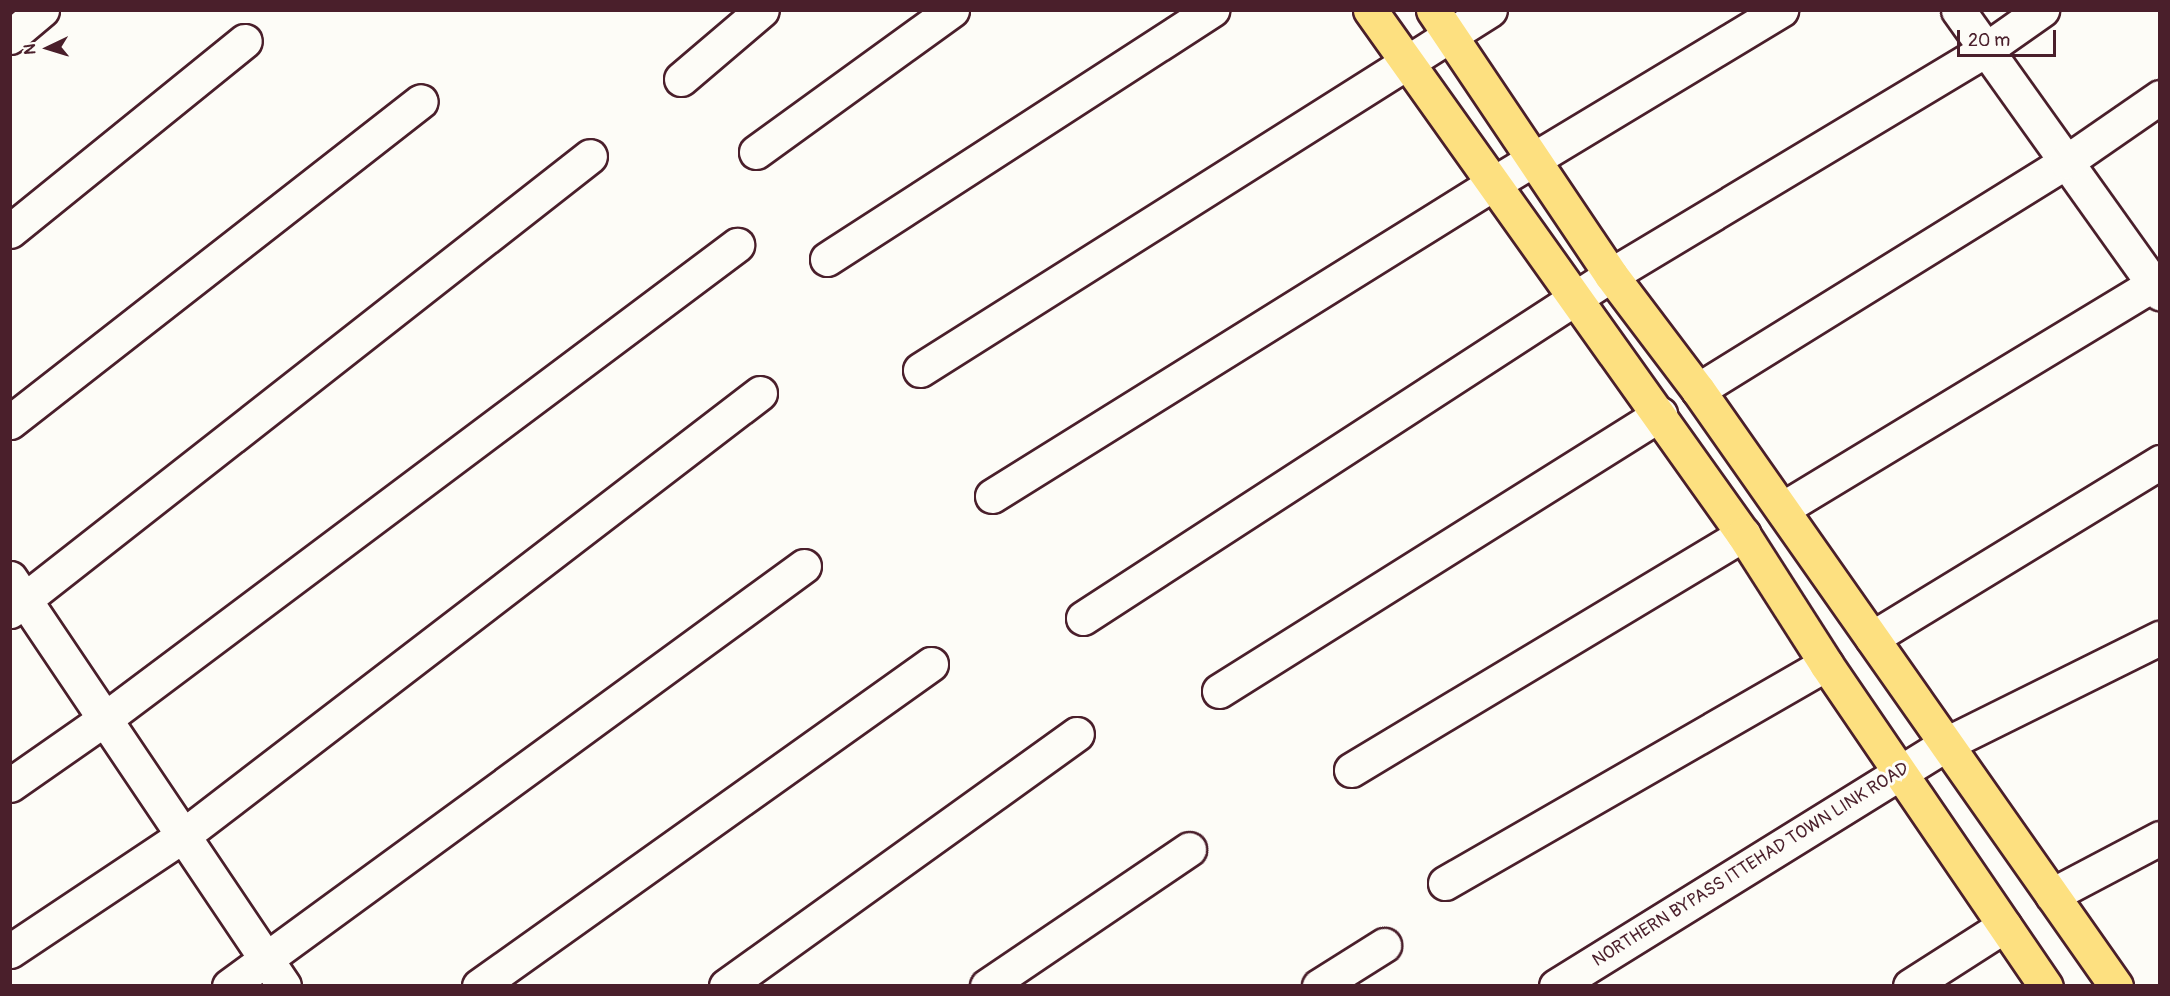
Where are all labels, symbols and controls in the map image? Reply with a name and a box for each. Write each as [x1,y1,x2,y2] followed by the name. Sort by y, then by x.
[18,18,78,78] north arrow
[1960,18,2059,56] scale bar
[1968,29,2010,52] text: 20 m
[20,43,40,55] text: N
[1589,758,1913,972] street label: NORTHERN BYPASS ITTEHAD TOWN LINK ROAD

